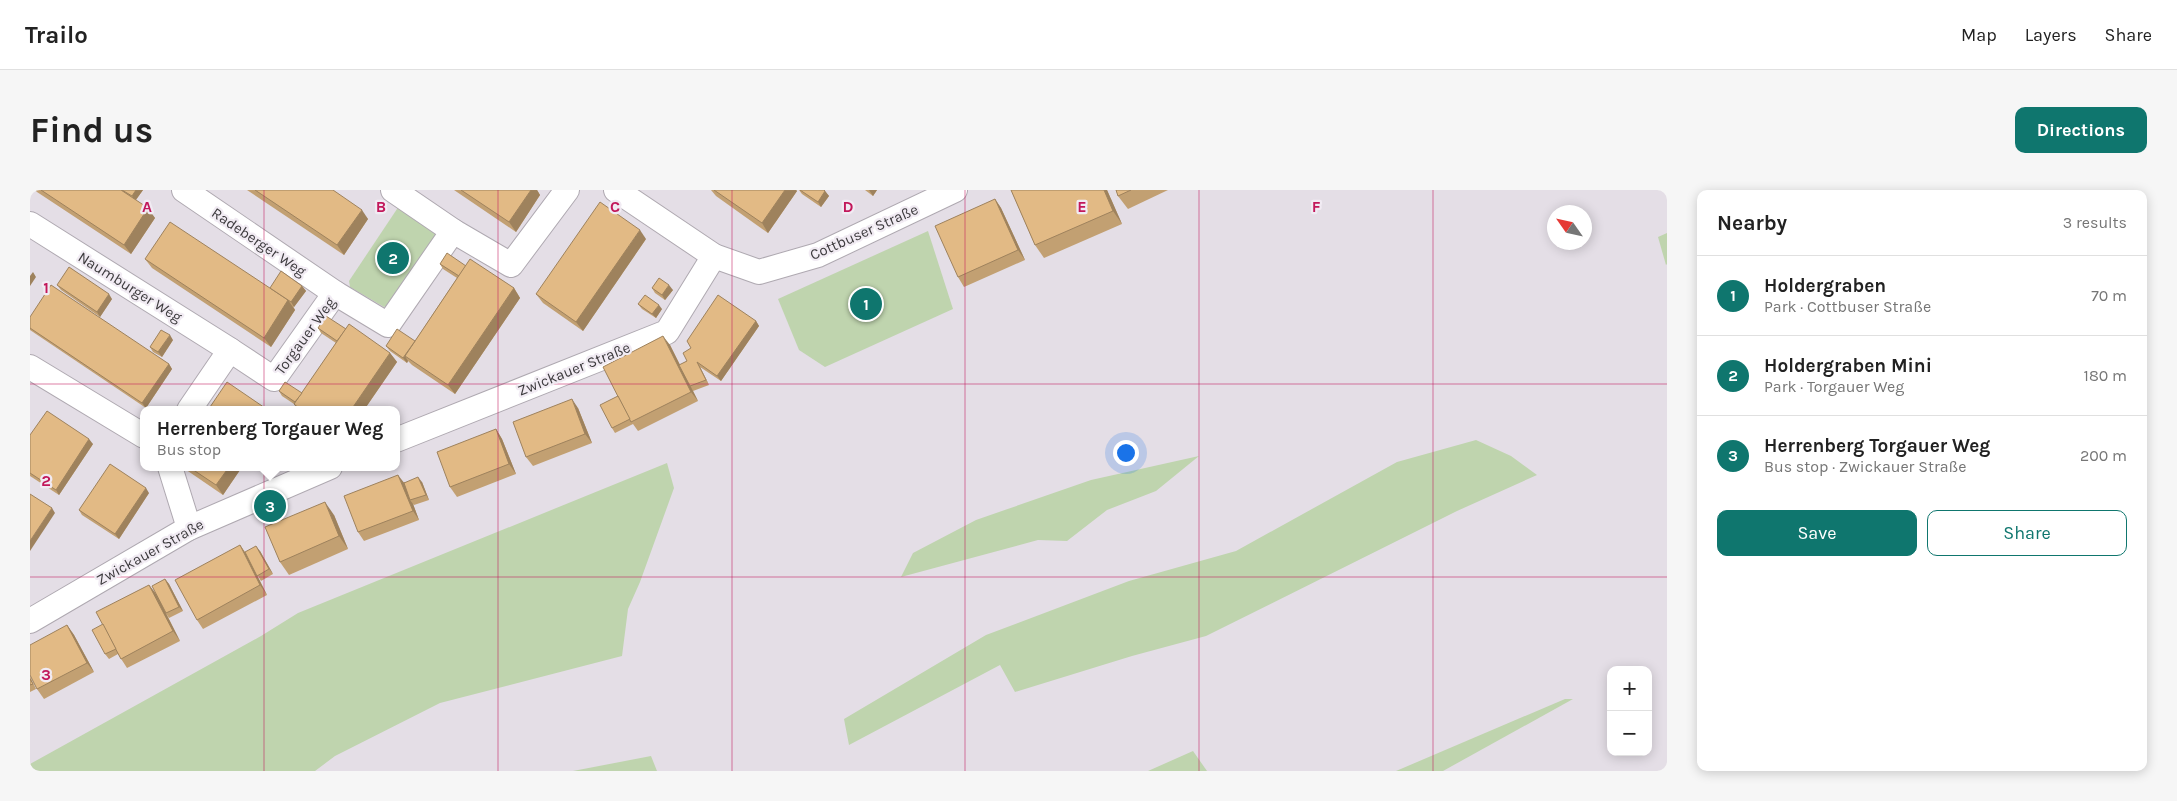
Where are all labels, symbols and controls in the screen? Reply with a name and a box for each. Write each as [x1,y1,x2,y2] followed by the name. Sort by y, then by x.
[25,21,88,49] text: Trailo
[1961,24,1997,46] text: Map
[2025,24,2077,46] text: Layers
[2105,24,2152,46] text: Share
[2015,107,2147,153] button: Directions
[30,110,153,151] text: Find us
[142,197,152,216] text: A
[376,197,386,216] text: B
[610,197,620,216] text: C
[843,197,854,216] text: D
[1077,197,1087,216] text: E
[1312,197,1321,216] text: F
[807,200,921,264] street label: Cottbuser Straße
[208,204,310,281] street label: Radeberger Weg
[1547,205,1592,250] north arrow
[1717,211,1787,235] text: Nearby
[2063,213,2127,232] text: 3 results
[377,239,409,277] pin: 2
[75,248,186,326] street label: Naumburger Weg
[1764,275,1886,297] text: Holdergraben
[43,278,49,297] text: 1
[850,285,882,323] pin: 1
[1730,286,1736,305] text: 1
[2091,286,2127,305] text: 70 m
[271,293,339,378] street label: Torgauer Weg
[1764,297,1931,316] text: Park · Cottbuser Straße
[515,338,633,400] street label: Zwickauer Straße
[1764,355,1932,377] text: Holdergraben Mini
[1728,366,1738,385] text: 2
[2084,366,2127,385] text: 180 m
[1764,377,1904,396] text: Park · Torgauer Weg
[140,406,400,471] popup
[157,418,383,440] text: Herrenberg Torgauer Weg
[1764,435,1990,457] text: Herrenberg Torgauer Weg
[157,440,221,459] text: Bus stop
[1113,440,1139,466] your location
[1728,446,1738,465] text: 3
[2080,446,2127,465] text: 200 m
[1764,457,1967,476] text: Bus stop · Zwickauer Straße
[41,471,51,490] text: 2
[254,487,286,525] pin: 3
[1717,510,1917,556] button: Save
[1927,510,2127,556] button: Share
[93,515,207,589] street label: Zwickauer Straße
[41,665,51,684] text: 3
[1607,666,1652,756] map controls
[1607,666,1652,711] button: +
[1607,711,1652,756] button: −

